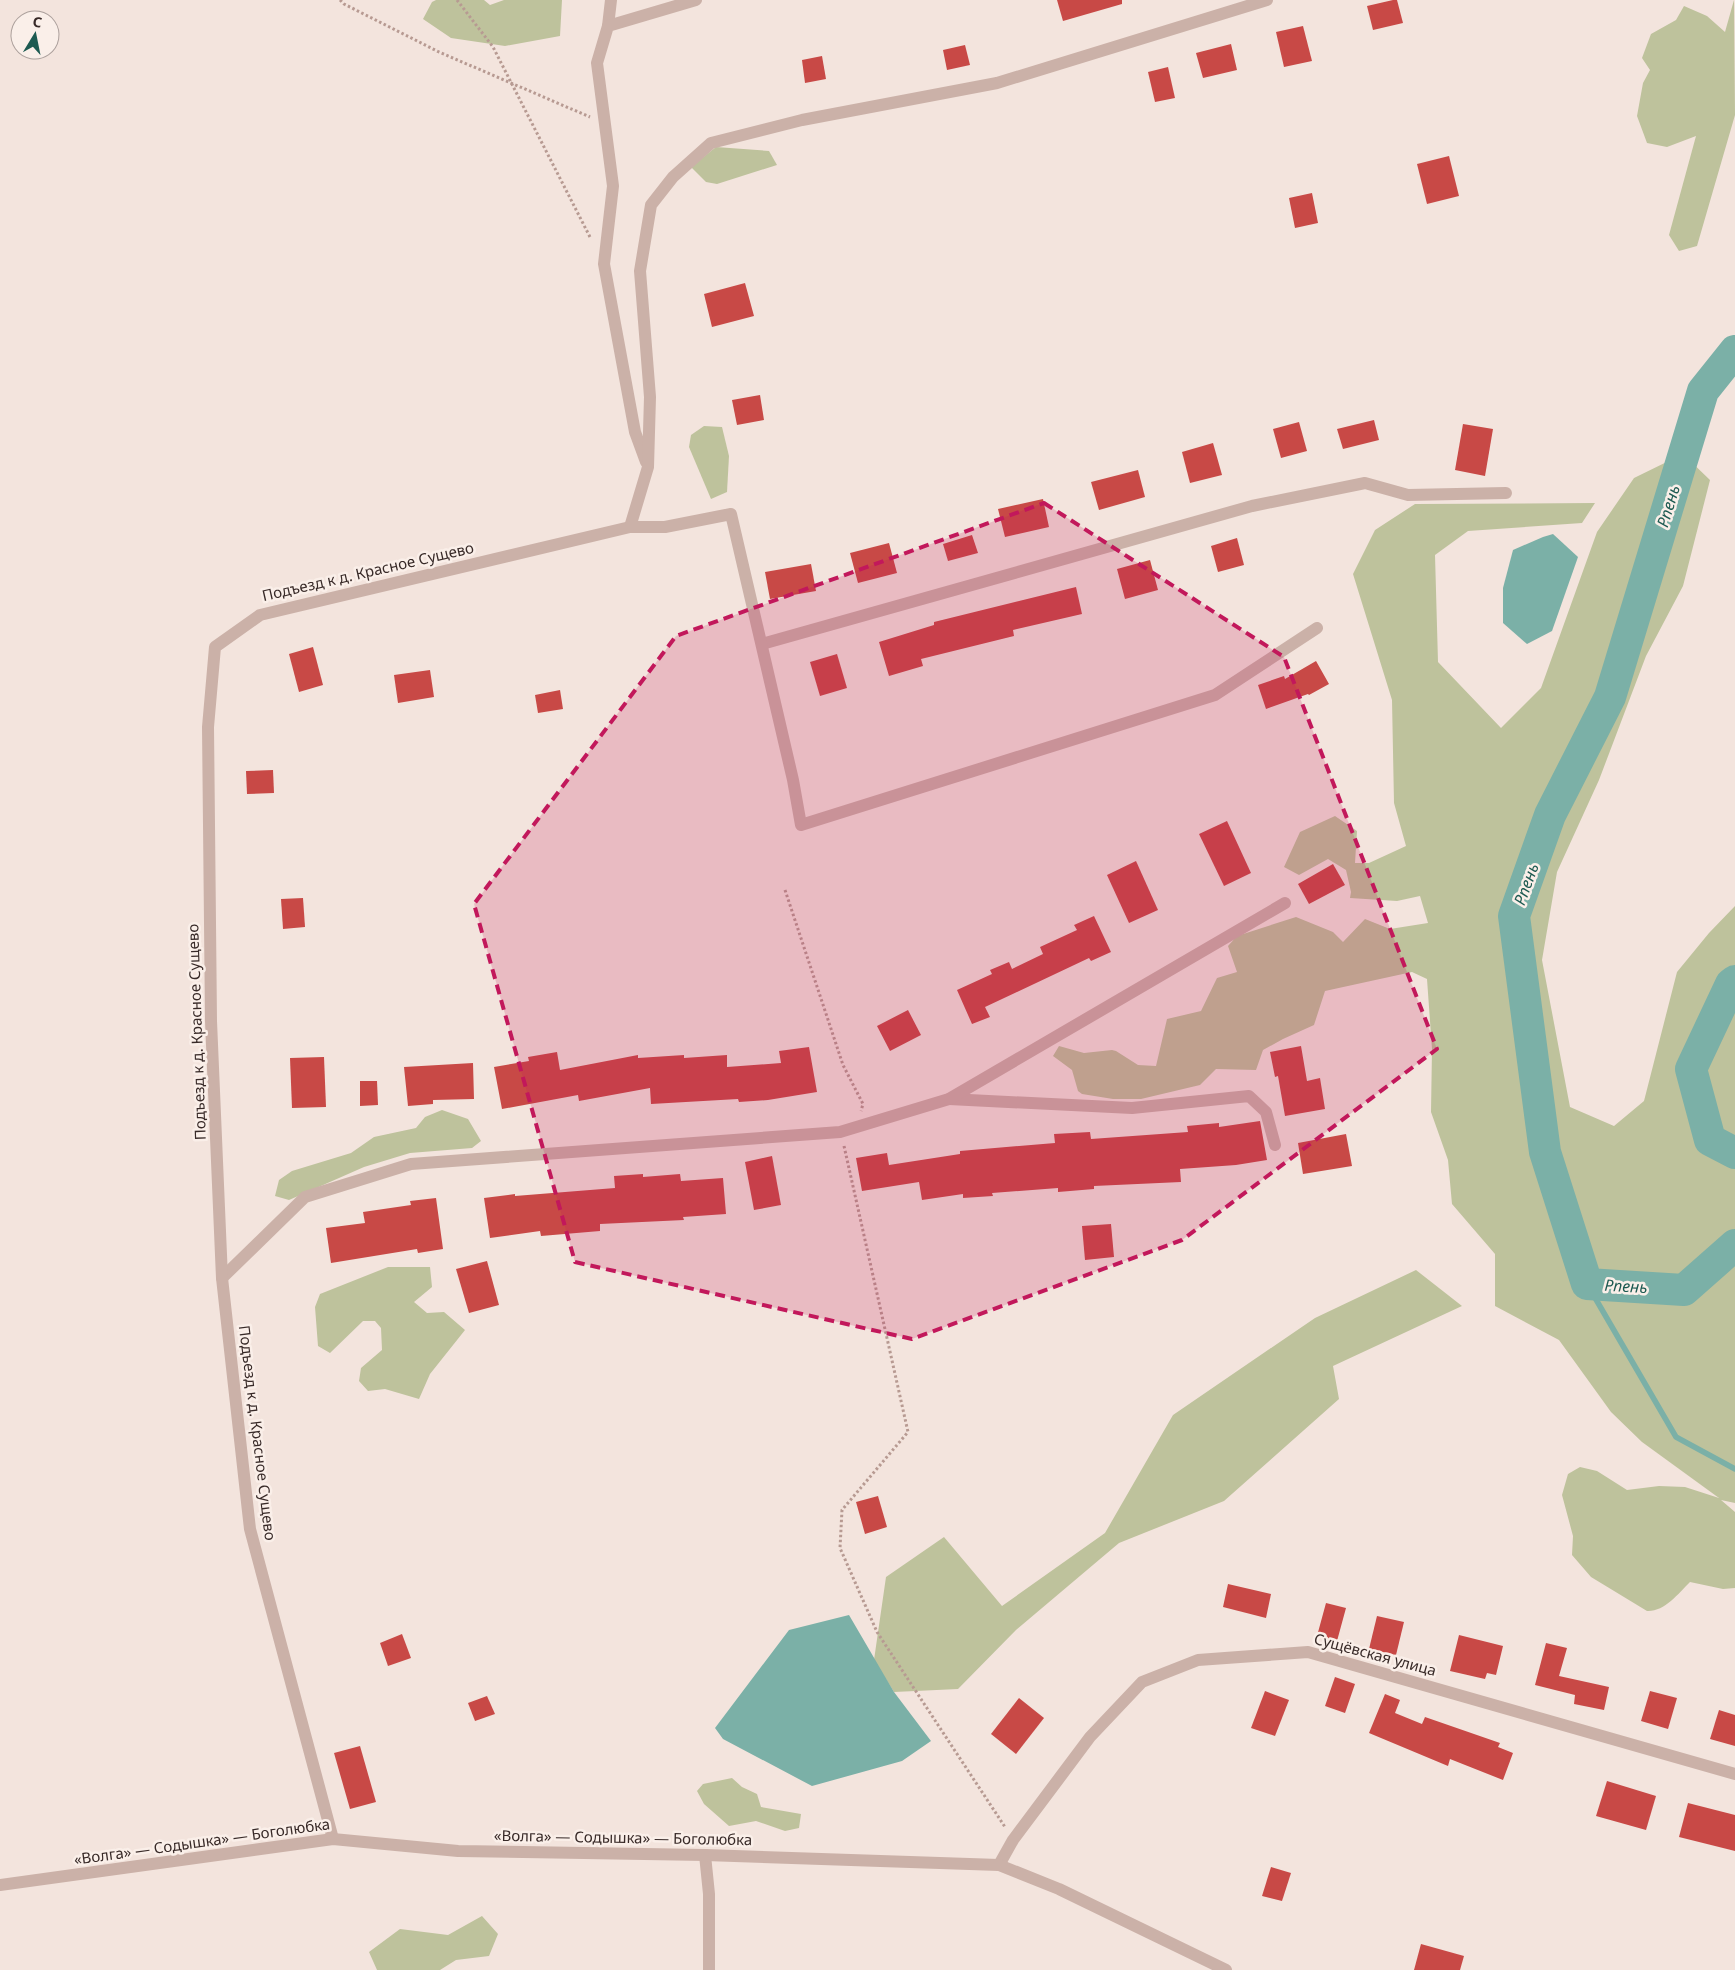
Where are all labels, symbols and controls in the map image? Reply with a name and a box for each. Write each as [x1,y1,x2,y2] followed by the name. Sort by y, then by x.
[10,10,60,60] north arrow
[31,12,43,32] text: С
[1651,482,1685,530] water label: Рпень
[260,537,476,605] street label: Подъезд к д. Красное Сущево
[1508,860,1544,908] water label: Рпень
[182,923,210,1141] street label: Подъезд к д. Красное Сущево
[1604,1274,1648,1298] water label: Рпень
[235,1324,281,1542] street label: Подъезд к д. Красное Сущево
[1312,1628,1439,1680] street label: Сущёвская улица
[73,1813,331,1869] street label: «Волга» — Содышка» — Боголюбка
[494,1825,752,1849] street label: «Волга» — Содышка» — Боголюбка

